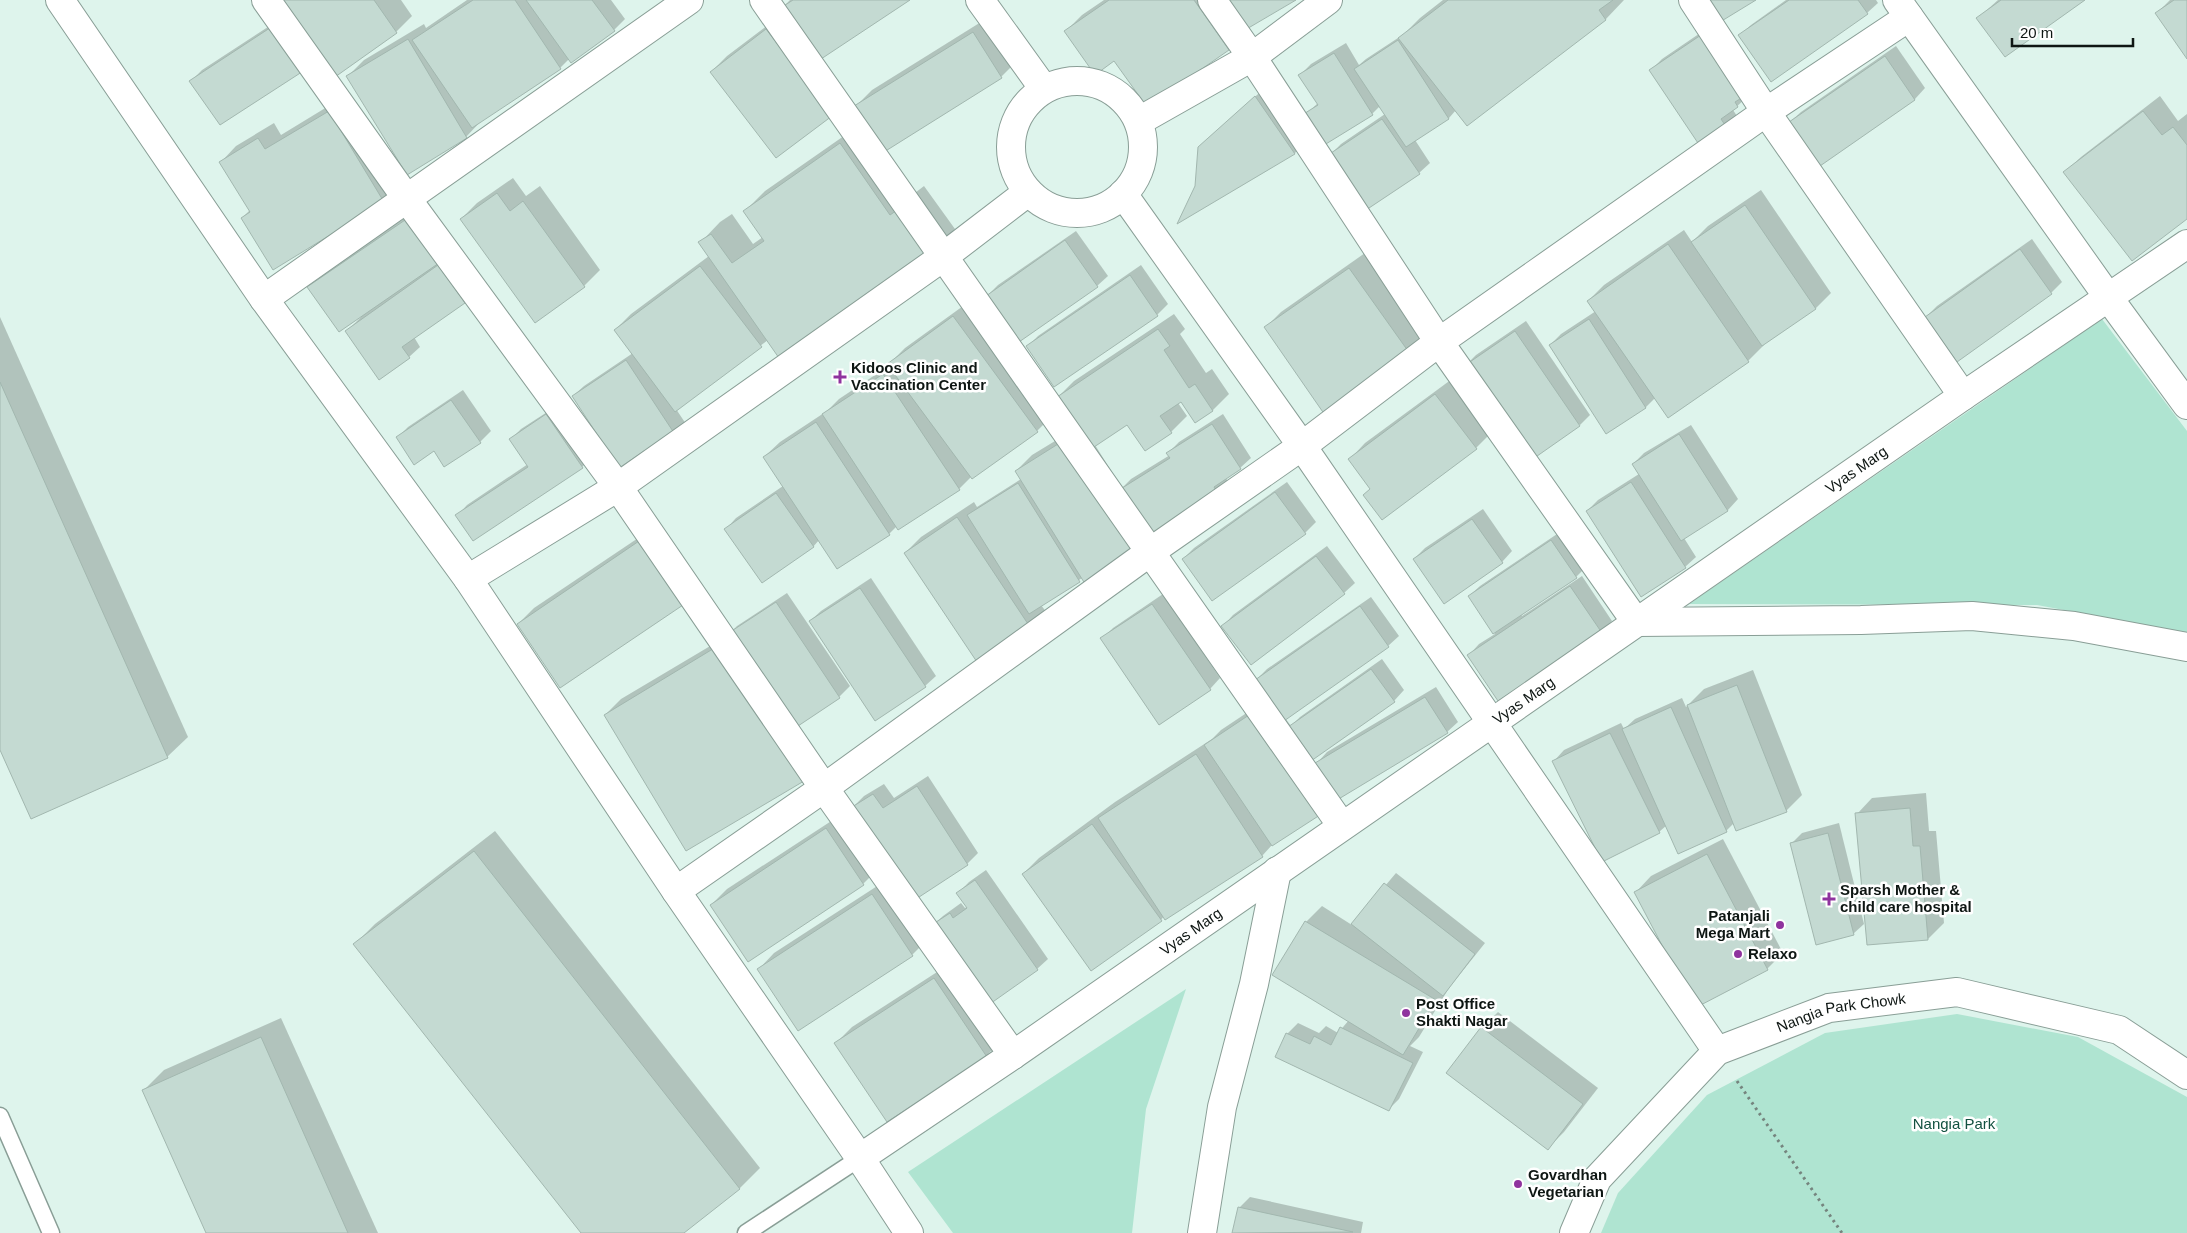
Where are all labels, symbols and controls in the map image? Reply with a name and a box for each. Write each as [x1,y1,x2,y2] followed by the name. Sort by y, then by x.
[2012,15,2133,47] scale bar
[2020,24,2053,41] text: 20 m
[851,359,986,393] place label: Kidoos Clinic and Vaccination Center
[833,370,847,384] marker: Kidoos Clinic and Vaccination Center
[1822,442,1890,497] street label: Vyas Marg
[1489,673,1558,728] street label: Vyas Marg
[1840,881,1972,915] place label: Sparsh Mother & child care hospital
[1822,892,1836,906] marker: Sparsh Mother & child care hospital
[1157,904,1225,958] street label: Vyas Marg
[1696,907,1770,941] place label: Patanjali Mega Mart
[1774,919,1786,931] marker: Patanjali Mega Mart
[1748,945,1797,962] place label: Relaxo
[1732,948,1744,960] marker: Relaxo
[1774,989,1907,1035] street label: Nangia Park Chowk
[1416,995,1508,1029] place label: Post Office Shakti Nagar
[1400,1007,1412,1019] marker: Post Office Shakti Nagar
[1913,1115,1996,1132] park label: Nangia Park
[1528,1166,1607,1200] place label: Govardhan Vegetarian
[1512,1178,1524,1190] marker: Govardhan Vegetarian

